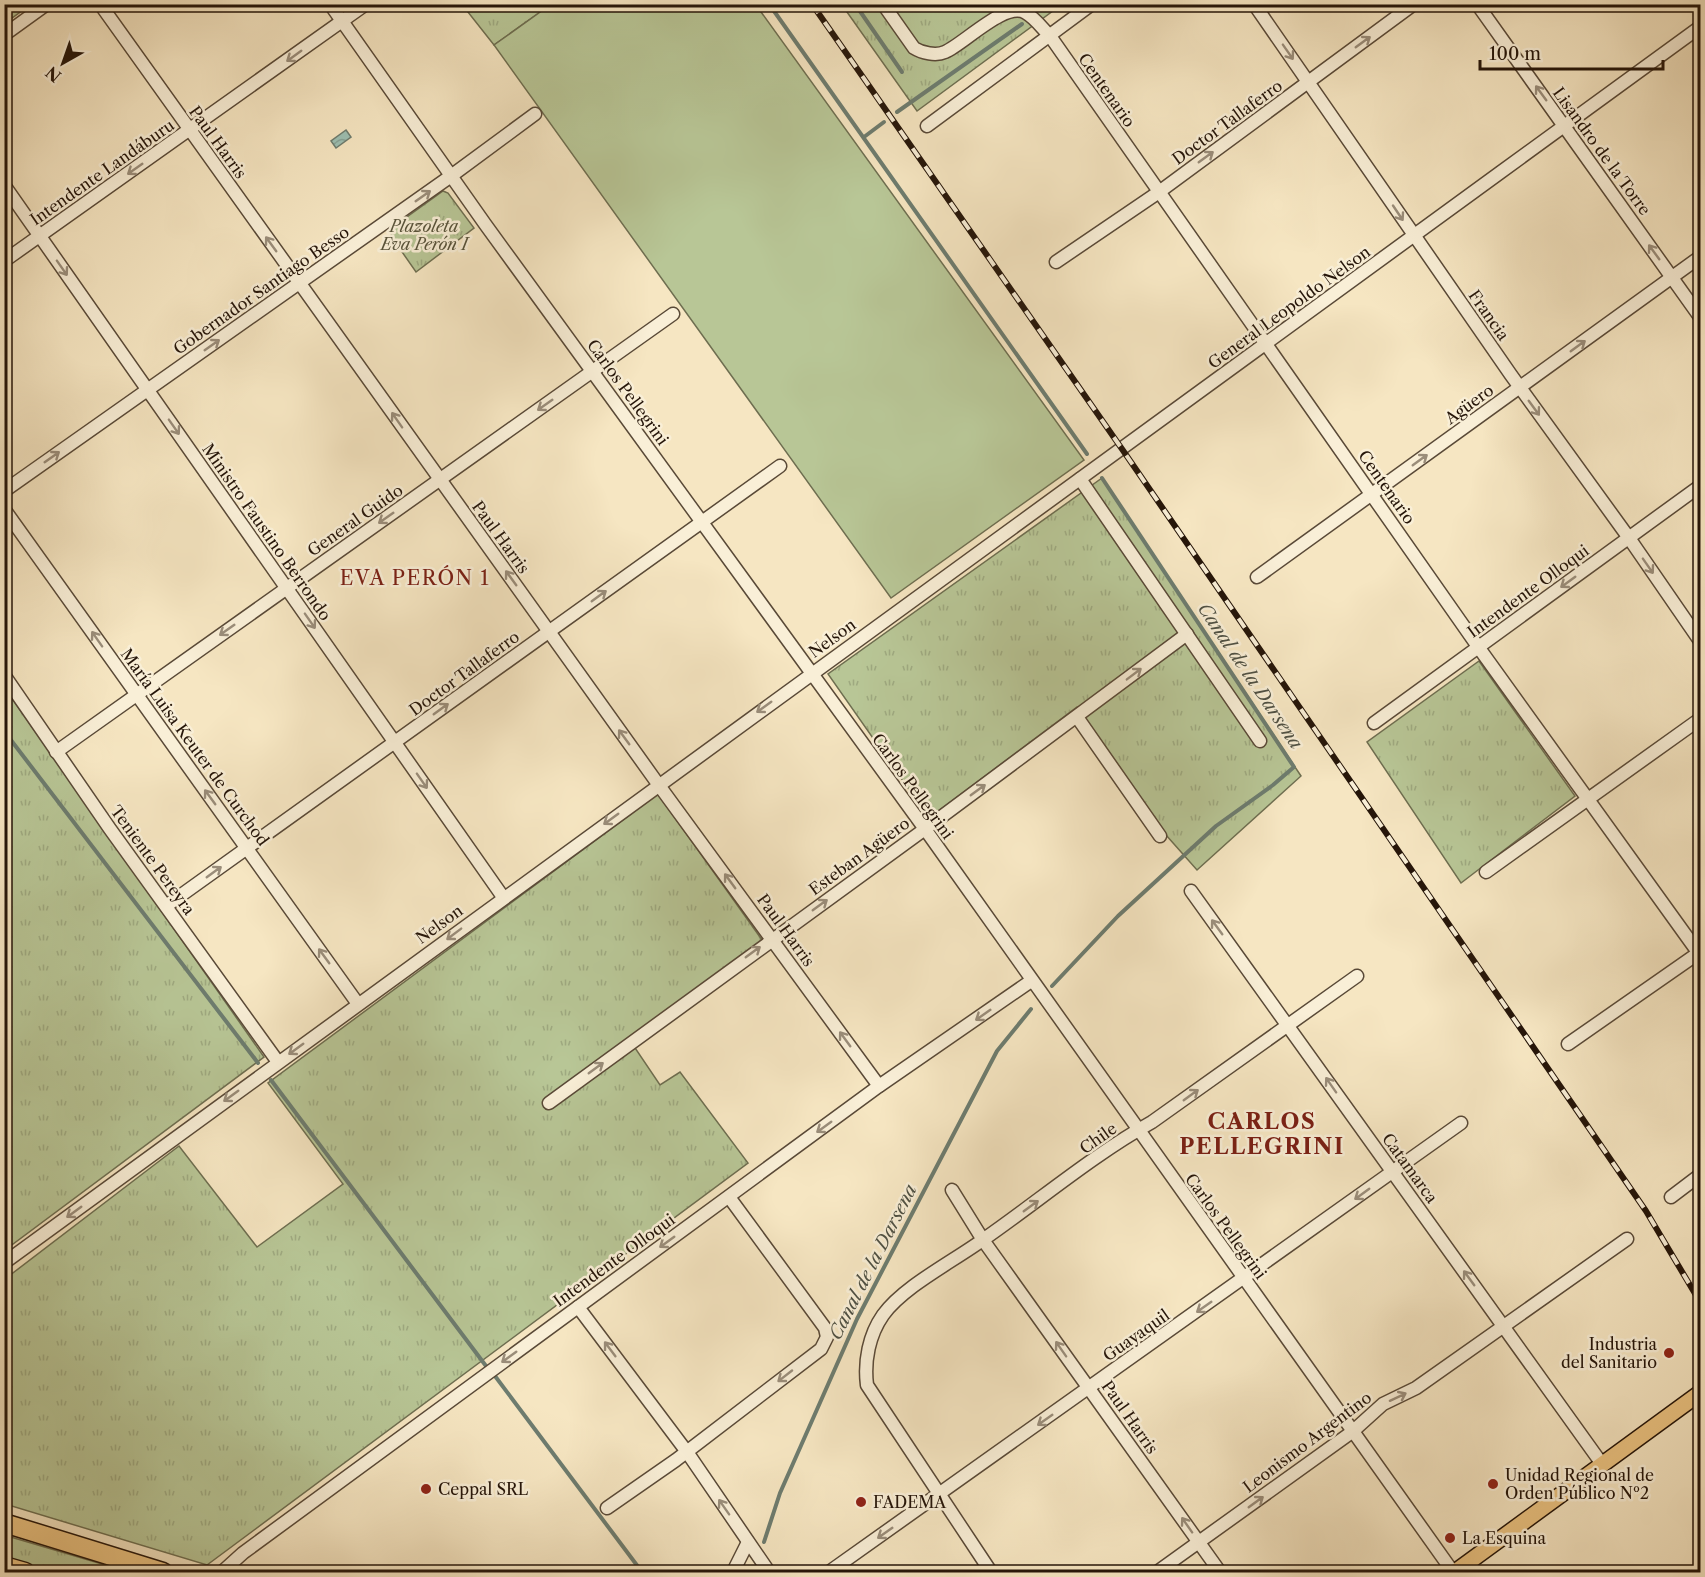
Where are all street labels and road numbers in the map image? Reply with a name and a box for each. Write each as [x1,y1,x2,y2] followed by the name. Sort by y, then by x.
[1074,49,1140,131] street label: Centenario
[1168,75,1286,169] street label: Doctor Tallaferro
[1549,83,1655,219] street label: Lisandro de la Torre
[185,102,251,182] street label: Paul Harris
[26,115,178,229] street label: Intendente Landáburu
[169,221,353,358] street label: Gobernador Santiago Besso
[1204,241,1374,373] street label: General Leopoldo Nelson
[1464,286,1514,345] street label: Francia
[583,335,673,449] street label: Carlos Pellegrini
[1440,380,1497,429] street label: Agüero
[198,440,336,624] street label: Ministro Faustino Berrondo
[1354,446,1420,528] street label: Centenario
[303,480,407,560] street label: General Guido
[468,497,534,577] street label: Paul Harris
[1463,540,1593,642] street label: Intendente Olloqui
[805,614,859,662] street label: Nelson
[405,626,523,720] street label: Doctor Tallaferro
[117,644,274,850] street label: María Luisa Keuter de Curchod
[868,729,958,843] street label: Carlos Pellegrini
[107,801,200,919] street label: Teniente Pereyra
[805,813,913,899] street label: Esteban Agüero
[753,890,819,970] street label: Paul Harris
[412,900,466,948] street label: Nelson
[1075,1118,1121,1158] street label: Chile
[1378,1129,1442,1207] street label: Catamarca
[1181,1169,1271,1283] street label: Carlos Pellegrini
[549,1209,679,1311] street label: Intendente Olloqui
[1099,1305,1173,1365] street label: Guayaquil
[1097,1376,1163,1458] street label: Paul Harris
[1239,1387,1375,1497] street label: Leonismo Argentino

